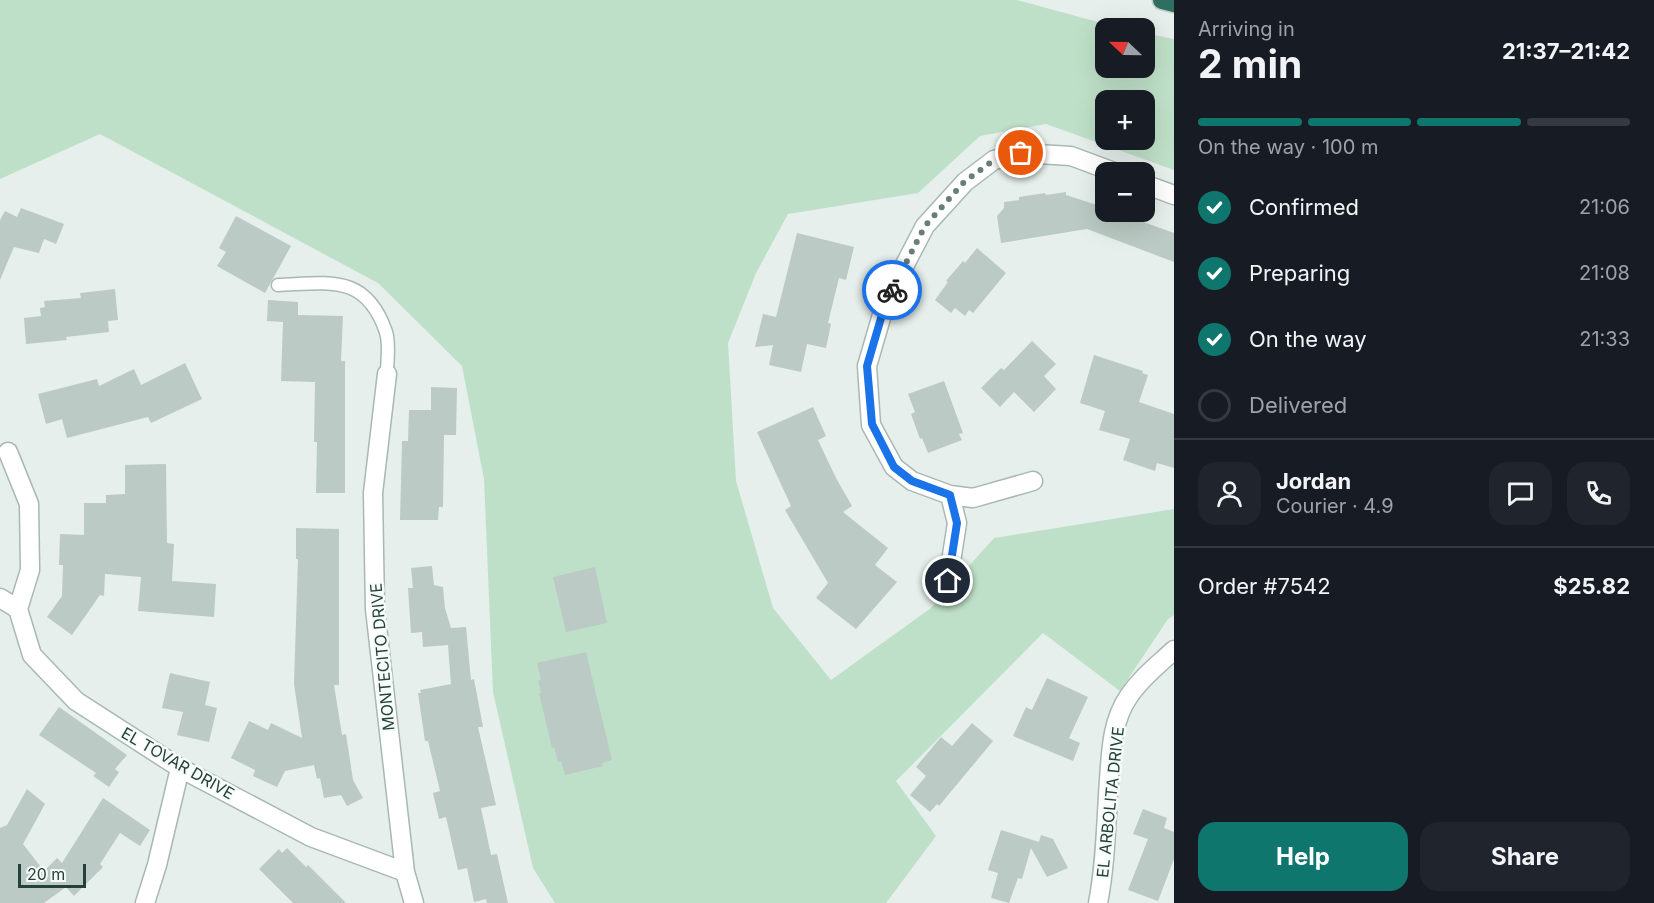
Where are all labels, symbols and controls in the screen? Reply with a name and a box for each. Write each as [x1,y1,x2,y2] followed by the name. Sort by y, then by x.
[1198,17,1295,41] text: Arriving in
[1095,18,1155,78] north arrow
[1095,18,1155,222] map controls
[1502,38,1630,64] text: 21:37–21:42
[1198,40,1302,87] text: 2 min
[1095,90,1155,150] button: +
[995,127,1046,178] pin
[1198,135,1378,159] text: On the way · 100 m
[1004,136,1037,169] icon: bag
[1095,162,1155,222] button: −
[1198,191,1231,224] icon: check
[1249,194,1359,220] text: Confirmed
[1579,195,1630,219] text: 21:06
[1198,257,1231,290] icon: check
[862,260,922,320] courier
[1249,260,1350,286] text: Preparing
[1579,261,1630,285] text: 21:08
[876,274,909,307] icon: bike
[1198,323,1231,356] icon: check
[1249,326,1367,352] text: On the way
[1579,327,1630,351] text: 21:33
[1249,392,1347,418] text: Delivered
[1198,462,1261,525] button: person
[1489,462,1552,525] button: chat
[1567,462,1630,525] button: phone
[1276,468,1351,494] text: Jordan
[1276,494,1394,518] text: Courier · 4.9
[922,555,973,606] pin
[931,564,964,597] icon: home
[1198,573,1331,599] text: Order #7542
[1553,573,1630,599] text: $25.82
[366,582,398,732] street label: MONTECITO DRIVE
[118,723,238,803] street label: EL TOVAR DRIVE
[1092,725,1128,879] street label: EL ARBOLITA DRIVE
[1198,822,1408,891] button: Help
[1420,822,1630,891] button: Share
[18,861,86,888] scale bar
[27,864,65,884] text: 20 m

